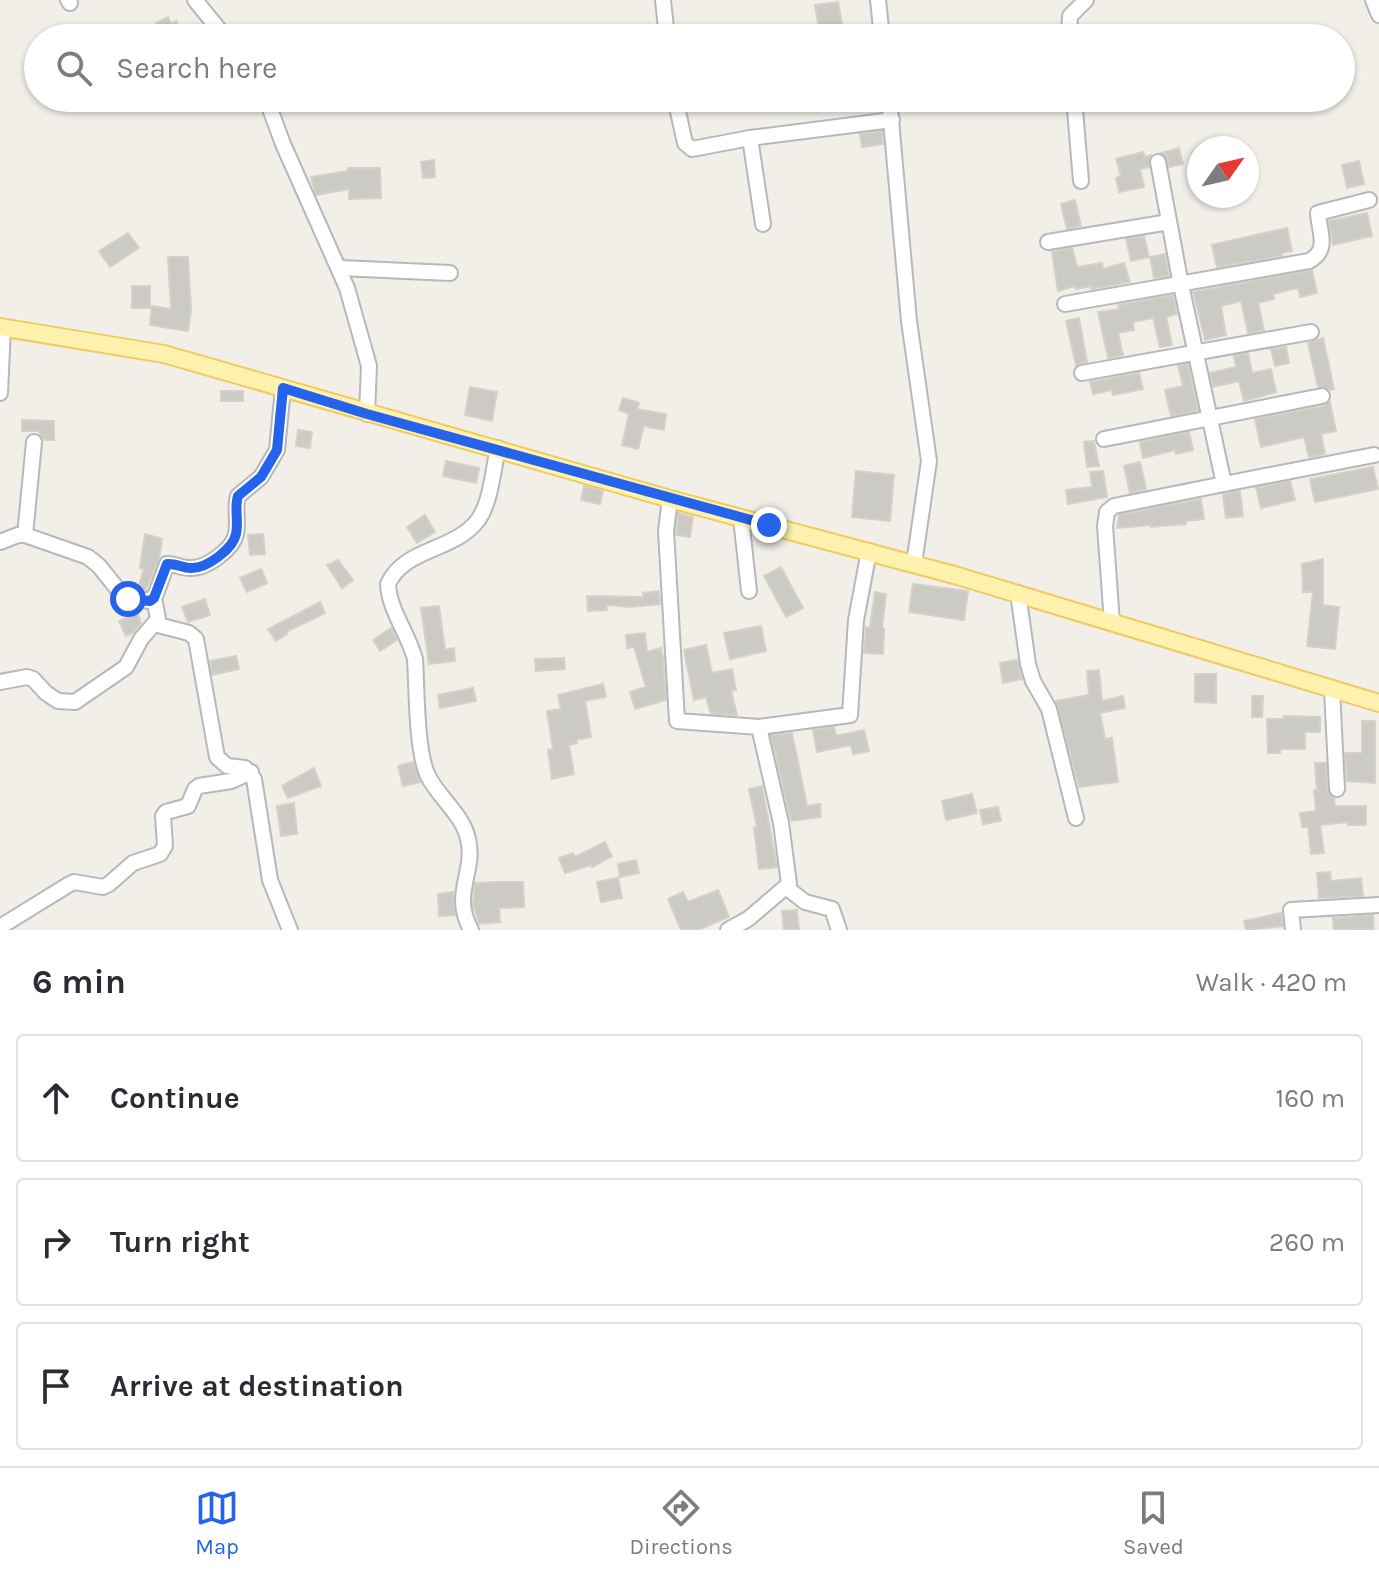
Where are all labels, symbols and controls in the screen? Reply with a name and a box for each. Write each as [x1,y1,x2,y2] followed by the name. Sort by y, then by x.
[24,24,1355,112] search box
[52,46,96,90] icon: search
[116,50,277,86] text: Search here
[1187,136,1259,208] north arrow
[751,507,787,543] route end
[110,581,146,617] route start
[32,962,126,1002] text: 6 min
[1196,967,1347,998] text: Walk · 420 m
[34,1076,78,1120] icon: ahead
[110,1080,240,1116] text: Continue
[1276,1083,1345,1114] text: 160 m
[34,1220,78,1264] icon: right
[110,1224,250,1260] text: Turn right
[1269,1227,1345,1258] text: 260 m
[34,1364,78,1408] icon: arrive
[110,1368,404,1404] text: Arrive at destination
[195,1486,239,1560] tab: Map
[629,1486,733,1560] tab: Directions
[1123,1486,1184,1560] tab: Saved

